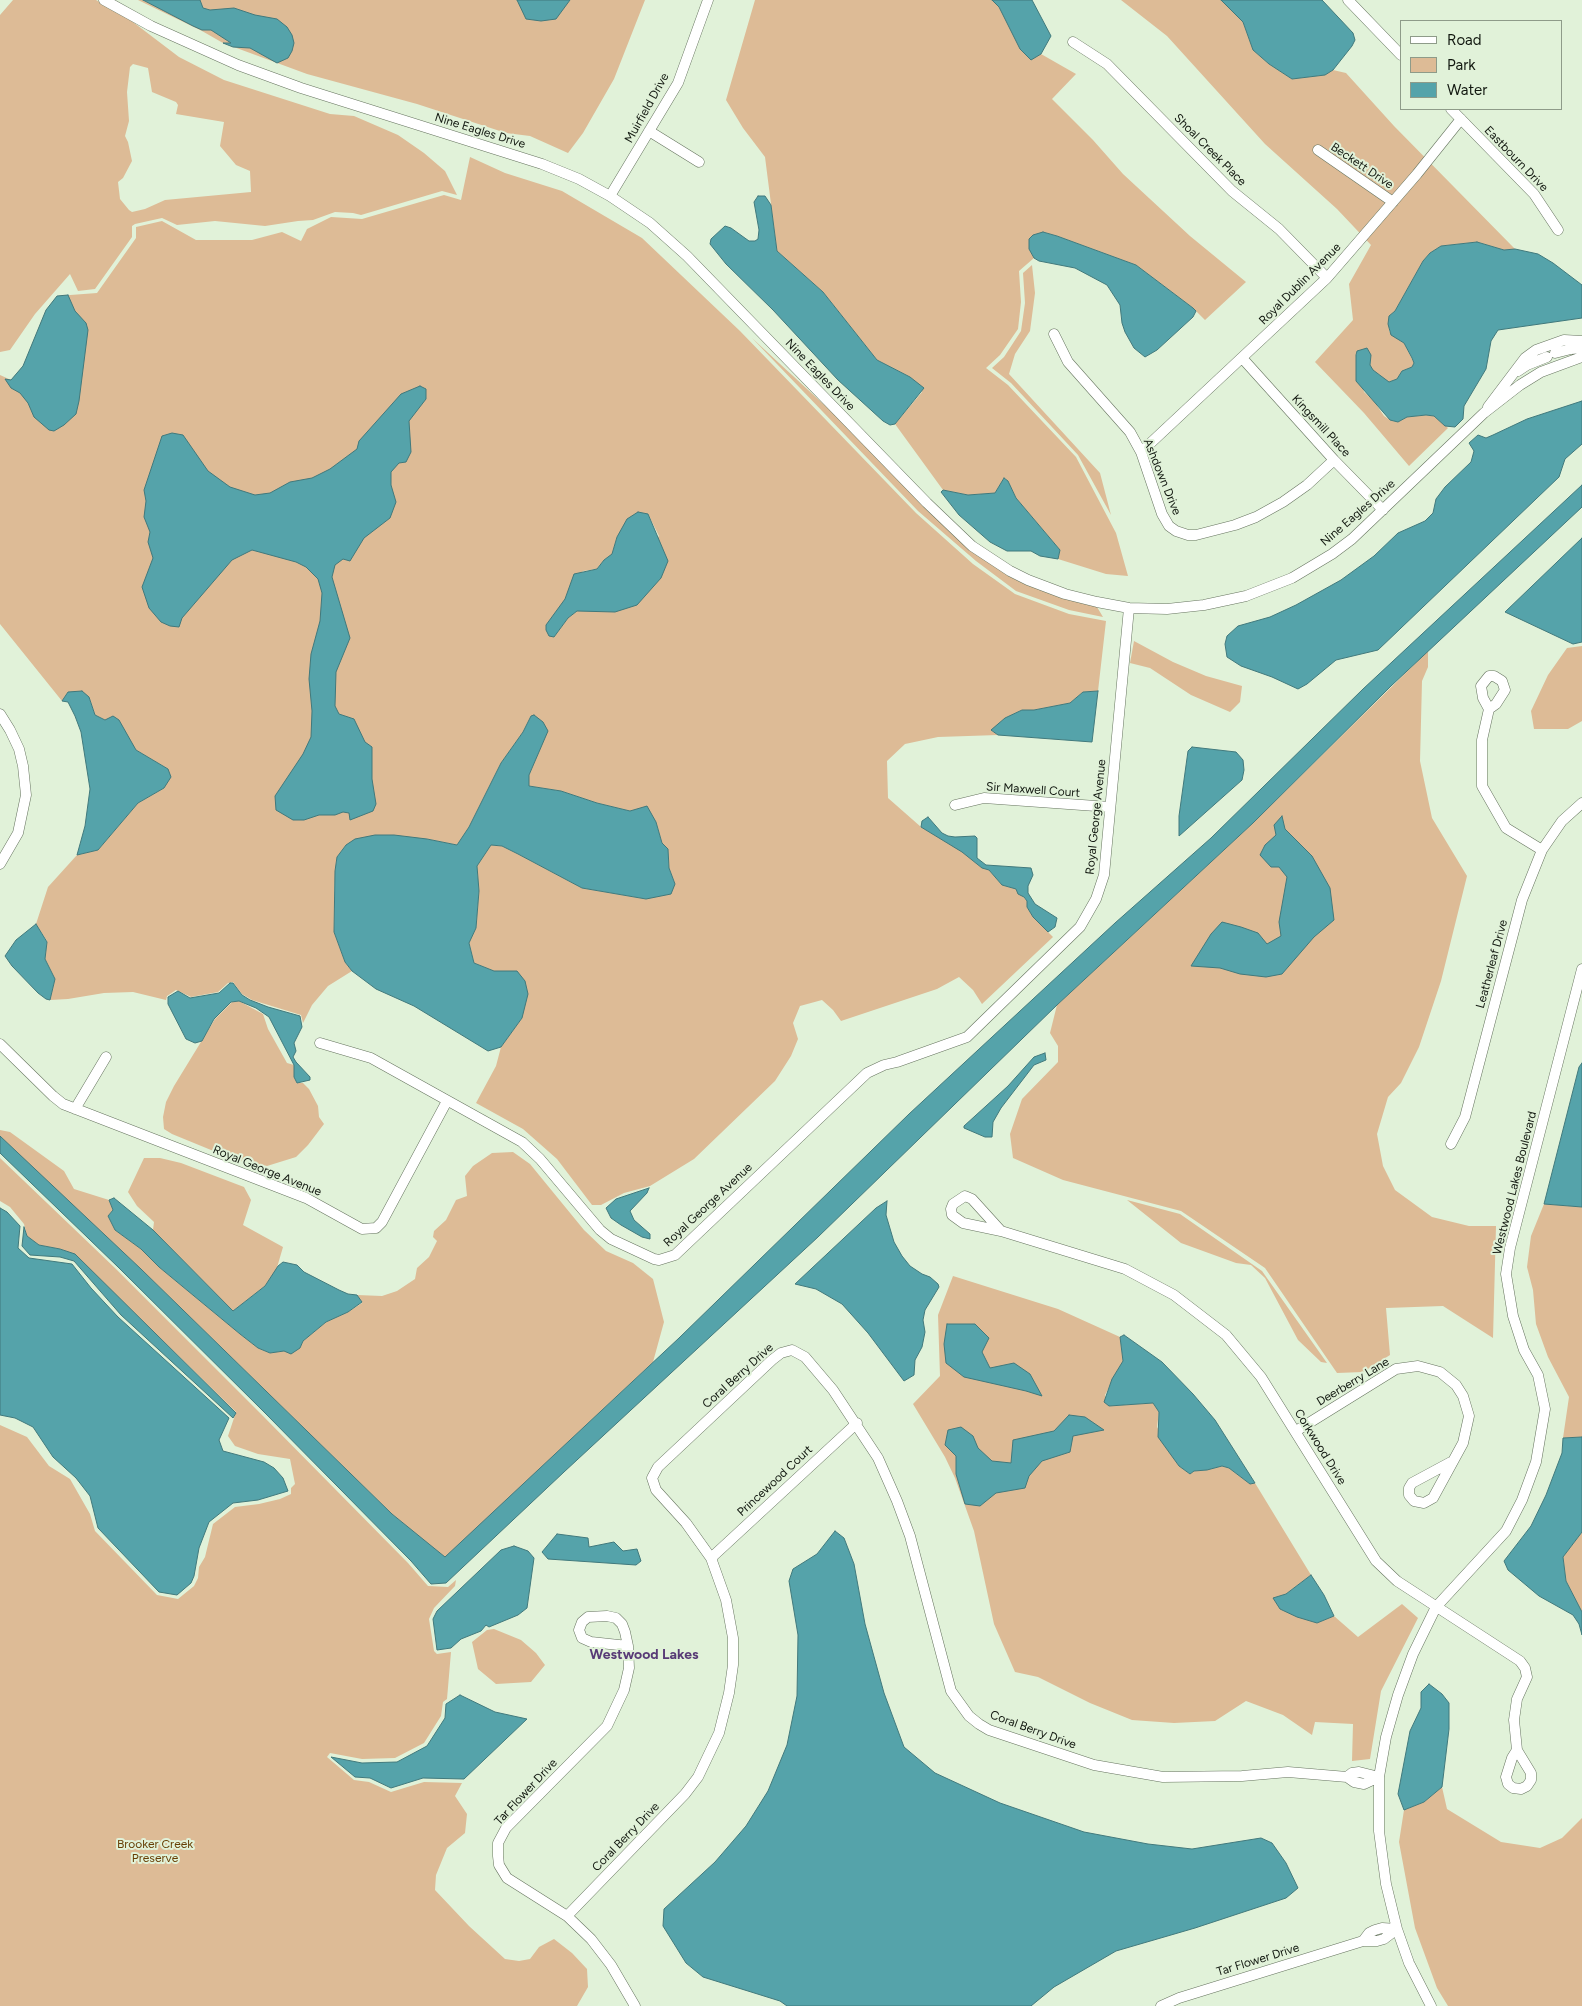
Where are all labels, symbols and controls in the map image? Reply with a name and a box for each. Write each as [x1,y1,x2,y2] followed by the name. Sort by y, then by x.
[1400,20,1562,110] legend
[1447,31,1482,49] text: Road
[1447,56,1476,74] text: Park
[622,70,672,146] street label: Muirfield Drive
[1447,81,1487,99] text: Water
[433,110,527,152] street label: Nine Eagles Drive
[1171,111,1249,189] street label: Shoal Creek Place
[1481,123,1551,195] street label: Eastbourn Drive
[1328,140,1396,192] street label: Beckett Drive
[1256,240,1344,328] street label: Royal Dublin Avenue
[782,336,858,414] street label: Nine Eagles Drive
[1289,392,1353,460] street label: Kingsmill Place
[1140,437,1184,517] street label: Ashdown Drive
[1318,477,1398,549] street label: Nine Eagles Drive
[1083,759,1109,875] street label: Royal George Avenue
[986,780,1080,800] street label: Sir Maxwell Court
[1473,918,1511,1010] street label: Leatherleaf Drive
[1490,1110,1540,1256] street label: Westwood Lakes Boulevard
[211,1143,323,1199] street label: Royal George Avenue
[661,1160,755,1250] street label: Royal George Avenue
[700,1340,776,1412] street label: Coral Berry Drive
[1314,1355,1392,1409] street label: Deerberry Lane
[1291,1407,1349,1487] street label: Corkwood Drive
[734,1443,816,1519] street label: Princewood Court
[590,1647,698,1663] district label: Westwood Lakes
[988,1708,1078,1752] street label: Coral Berry Drive
[492,1756,560,1828] street label: Tar Flower Drive
[589,1799,663,1875] street label: Coral Berry Drive
[117,1837,193,1865] park label: Brooker Creek Preserve
[1215,1941,1301,1979] street label: Tar Flower Drive

